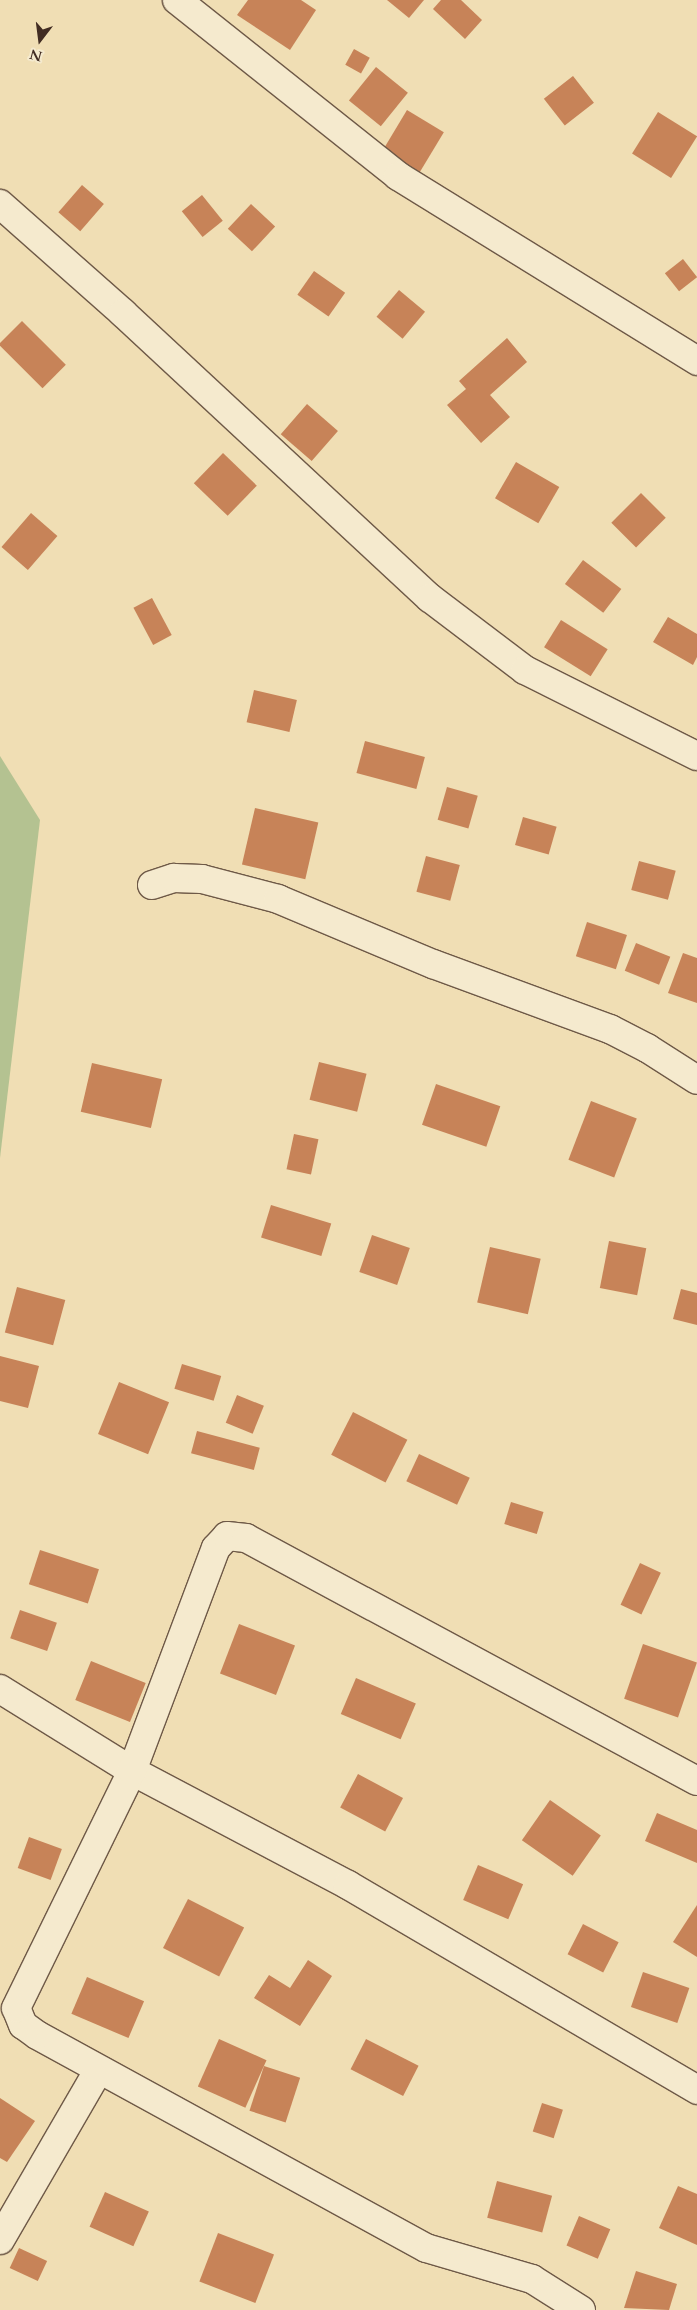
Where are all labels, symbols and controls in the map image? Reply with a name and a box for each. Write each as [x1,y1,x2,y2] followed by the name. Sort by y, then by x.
[15,15,65,65] north arrow
[28,44,44,66] text: N

